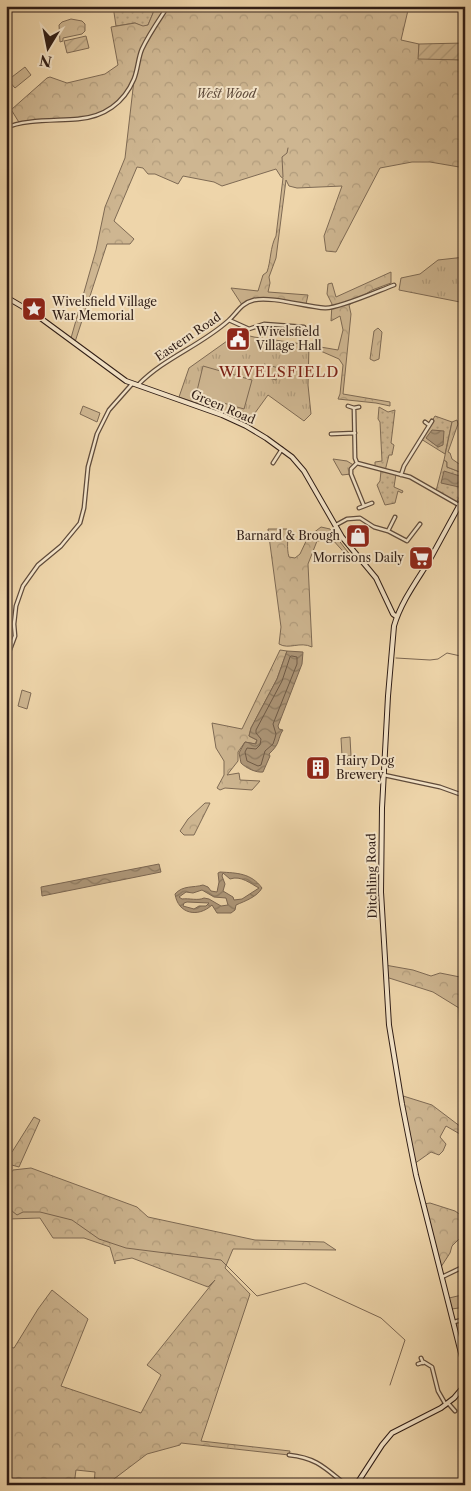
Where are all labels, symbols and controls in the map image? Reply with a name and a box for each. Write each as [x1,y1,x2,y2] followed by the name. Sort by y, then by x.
[22,22,72,72] north arrow
[38,51,53,71] text: N
[196,86,258,101] park label: West Wood
[51,294,157,323] place label: Wivelsfield Village War Memorial
[21,296,47,322] place icon: Wivelsfield Village War Memorial
[152,309,224,364] street label: Eastern Road
[255,324,322,353] place label: Wivelsfield Village Hall
[225,326,251,352] public building icon: Wivelsfield Village Hall
[218,362,339,381] district label: WIVELSFIELD
[189,386,258,427] street label: Green Road
[345,523,371,549] shop icon: Barnard & Brough
[236,528,340,543] place label: Barnard & Brough
[408,545,434,571] supermarket icon: Morrisons Daily
[313,550,404,565] place label: Morrisons Daily
[336,753,395,782] place label: Hairy Dog Brewery
[305,755,331,781] building icon: Hairy Dog Brewery
[363,833,380,919] street label: Ditchling Road

